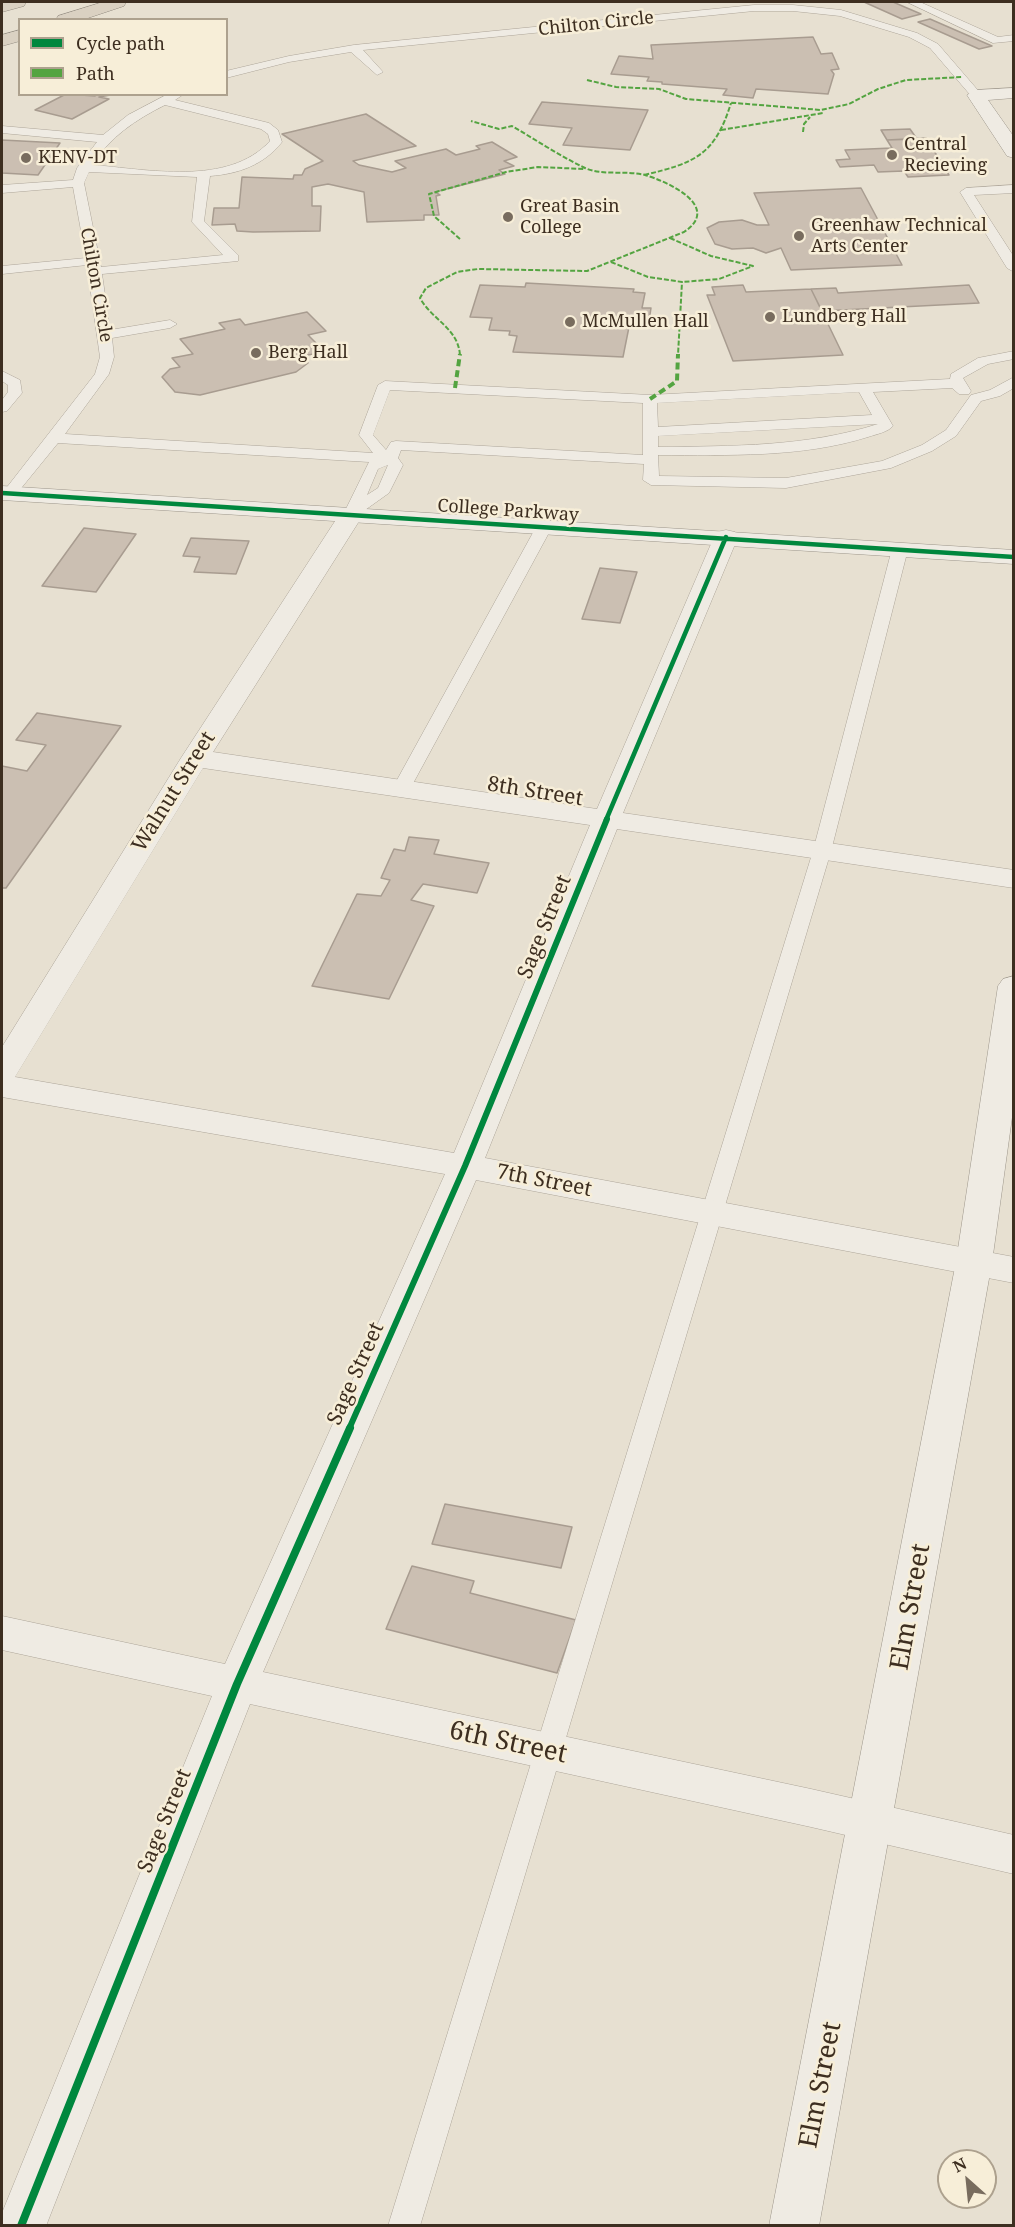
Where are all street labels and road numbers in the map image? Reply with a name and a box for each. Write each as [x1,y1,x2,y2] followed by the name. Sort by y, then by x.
[537,7,655,41] street label: Chilton Circle
[75,226,117,344] street label: Chilton Circle
[437,495,579,527] street label: College Parkway
[127,727,221,857] street label: Walnut Street
[485,772,585,812] street label: 8th Street
[513,871,577,983] street label: Sage Street
[494,1159,594,1203] street label: 7th Street
[322,1319,390,1429] street label: Sage Street
[885,1541,937,1673] street label: Elm Street
[446,1715,570,1771] street label: 6th Street
[133,1765,197,1877] street label: Sage Street
[793,2019,849,2151] street label: Elm Street

